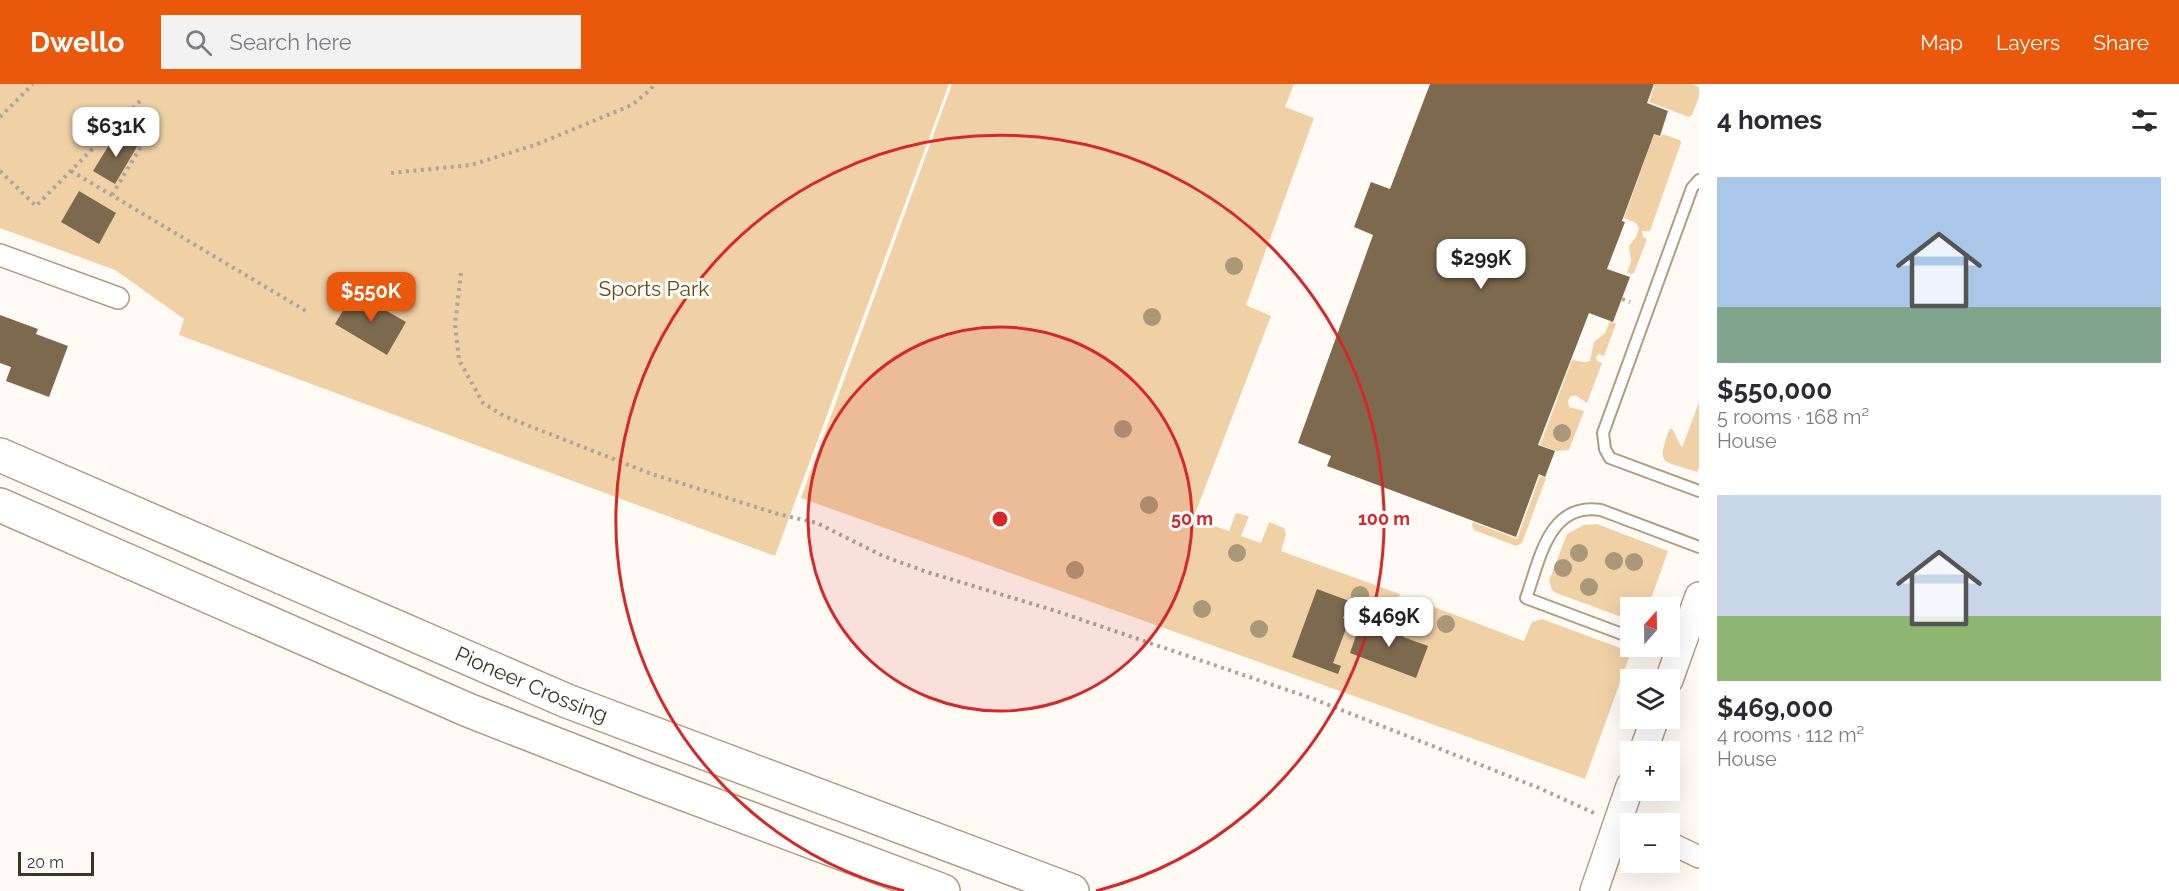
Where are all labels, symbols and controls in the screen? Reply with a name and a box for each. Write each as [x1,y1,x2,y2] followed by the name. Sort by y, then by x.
[161,15,581,69] search box
[30,26,125,59] text: Dwello
[182,26,215,59] icon: search
[230,29,352,55] text: Search here
[1920,30,1963,55] text: Map
[1996,30,2060,55] text: Layers
[2093,30,2149,55] text: Share
[2128,104,2161,137] icon: filters
[1717,105,1822,135] text: 4 homes
[74,107,158,158] pin: $631K
[86,114,146,138] text: $631K
[1885,216,1993,324] icon: home
[1439,239,1523,290] pin: $299K
[1451,246,1511,270] text: $299K
[329,272,413,323] pin: $550K
[599,276,710,301] park label: Sports Park
[341,279,401,303] text: $550K
[1717,375,1832,405] text: $550,000
[1717,405,1869,429] text: 5 rooms · 168 m²
[1717,429,1777,453] text: House
[1171,508,1213,529] text: 50 m
[1358,508,1410,529] text: 100 m
[990,509,1010,529] centre of rings
[1885,534,1993,642] icon: home
[1347,597,1431,648] pin: $469K
[1620,597,1680,657] north arrow
[1620,597,1680,873] map controls
[1358,604,1420,628] text: $469K
[451,641,611,727] street label: Pioneer Crossing
[1620,669,1680,729] button: layers
[1717,693,1833,723] text: $469,000
[1717,723,1864,747] text: 4 rooms · 112 m²
[1620,741,1680,801] button: +
[1717,747,1777,771] text: House
[1620,813,1680,873] button: −
[18,849,94,876] scale bar
[27,853,64,872] text: 20 m

